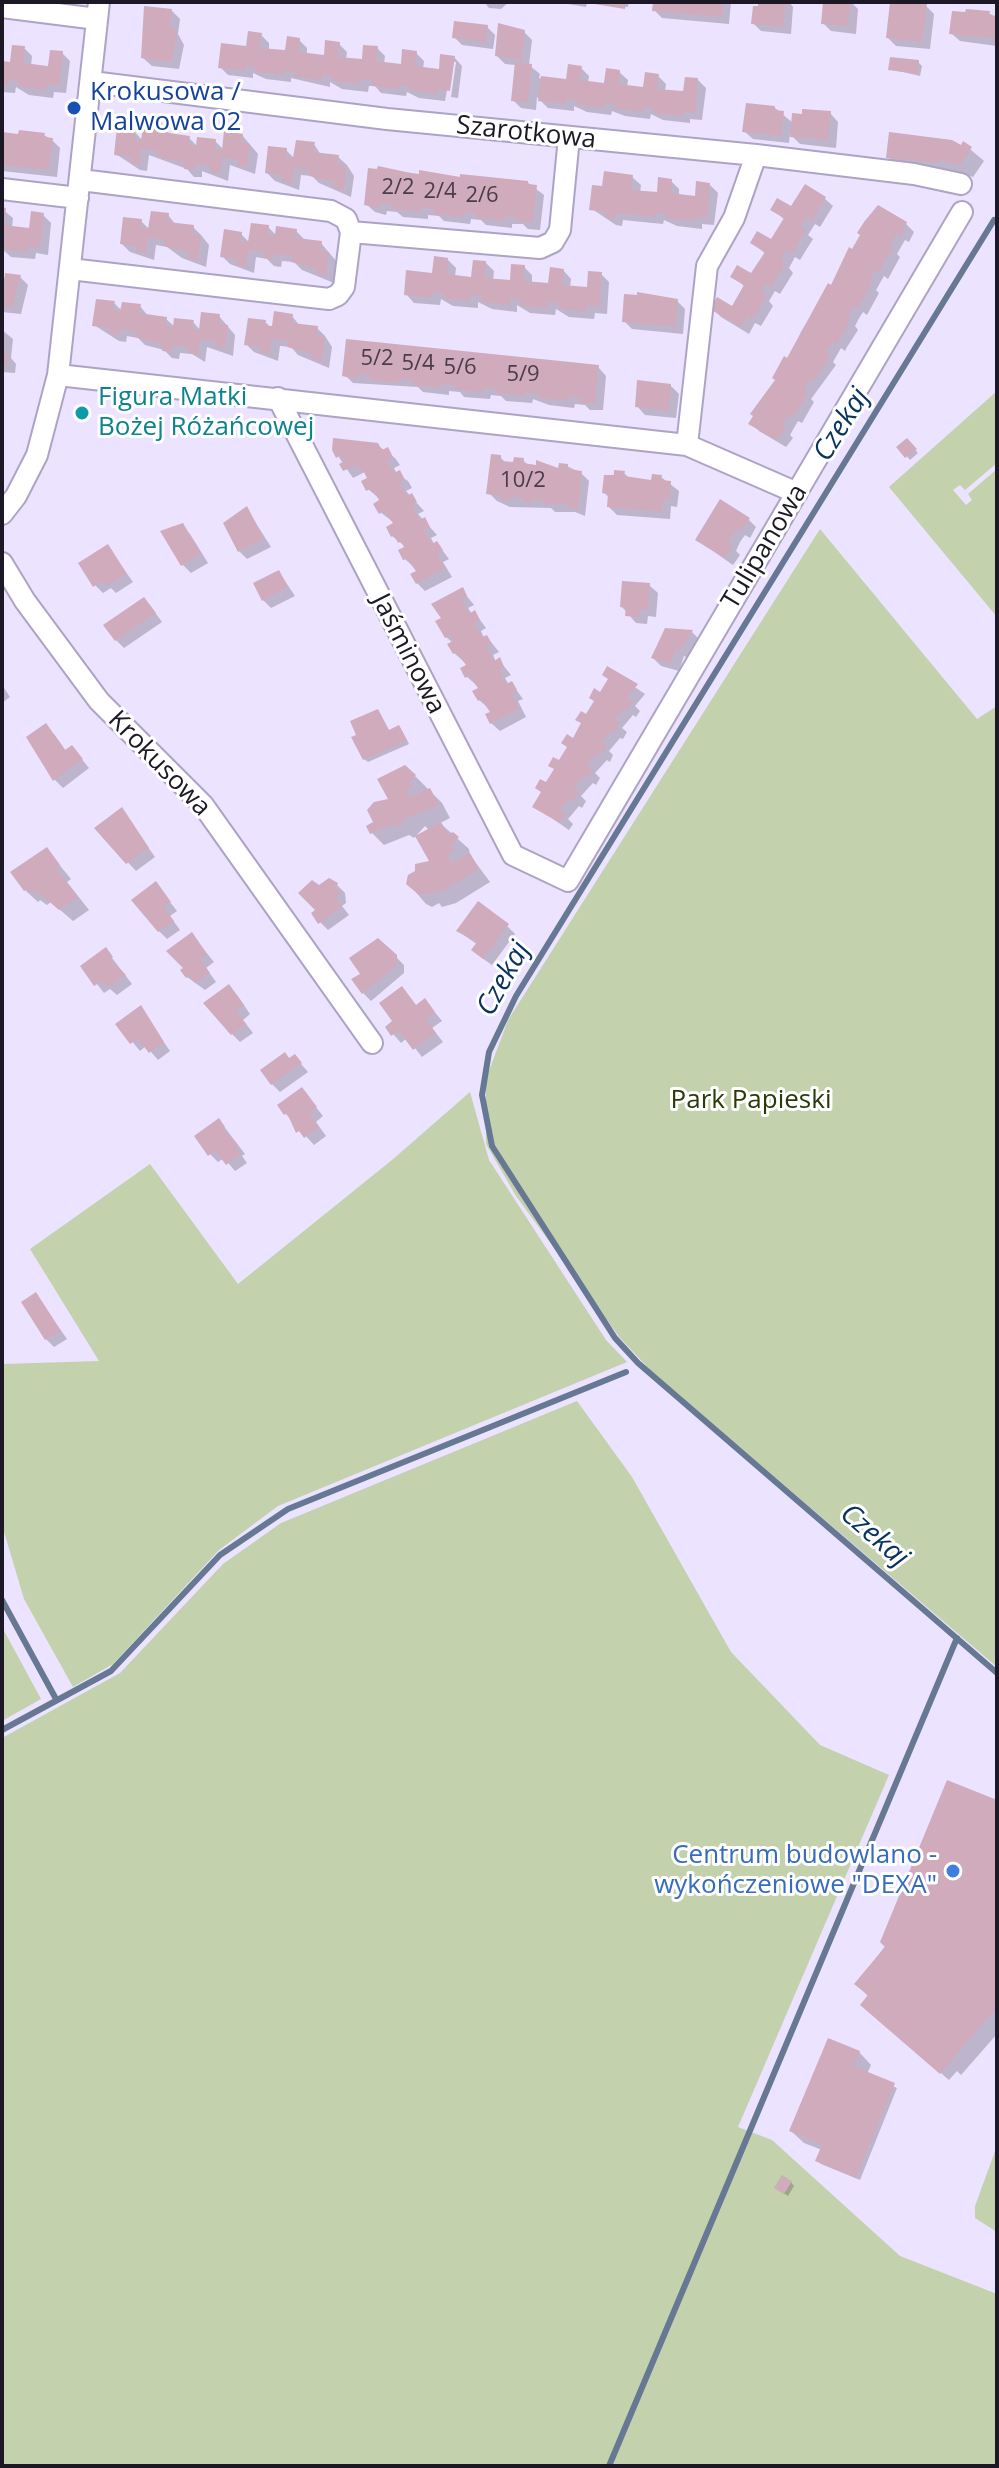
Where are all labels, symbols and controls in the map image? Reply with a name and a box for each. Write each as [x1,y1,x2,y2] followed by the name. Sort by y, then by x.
[90,77,241,138] place label: Krokusowa / Malwowa 02
[65,99,83,117] marker: Krokusowa / Malwowa 02
[455,110,597,156] street label: Szarotkowa
[381,175,415,201] house number: 2/2
[423,179,457,205] house number: 2/4
[465,183,499,209] house number: 2/6
[360,346,394,372] house number: 5/2
[401,351,435,377] house number: 5/4
[443,355,477,381] house number: 5/6
[506,362,540,388] house number: 5/9
[98,382,314,444] place label: Figura Matki Bożej Różańcowej
[807,382,877,468] water label: Czekaj
[73,404,91,422] marker: Figura Matki Bożej Różańcowej
[500,468,546,494] house number: 10/2
[716,479,814,615] street label: Tulipanowa
[364,589,452,719] street label: Jaśminowa
[101,705,217,823] street label: Krokusowa
[470,936,538,1022] water label: Czekaj
[671,1085,831,1117] park label: Park Papieski
[833,1497,915,1575] water label: Czekaj
[654,1840,937,1902] place label: Centrum budowlano - wykończeniowe "DEXA"
[944,1862,962,1880] marker: Centrum budowlano - wykończeniowe "DEXA"

